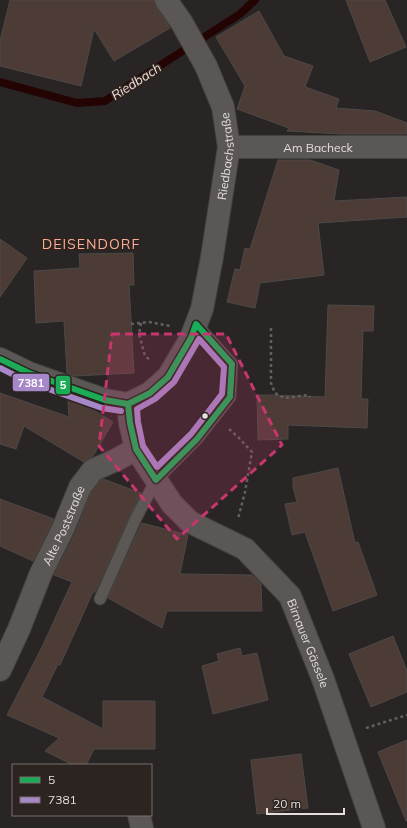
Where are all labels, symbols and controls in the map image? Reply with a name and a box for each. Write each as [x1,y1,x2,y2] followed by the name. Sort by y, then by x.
[108,59,164,103] water label: Riedbach
[213,112,237,201] street label: Riedbachstraße
[283,140,354,155] street label: Am Bacheck
[42,235,140,253] district label: DEISENDORF
[12,373,50,392] line badge: 7381
[55,375,71,395] line badge: 5
[18,376,45,390] text: 7381
[60,378,67,392] text: 5
[200,411,210,421] unlabelled marker
[39,483,87,568] street label: Alte Poststraße
[284,596,333,690] street label: Birnauer Gässele
[12,764,152,816] legend
[48,772,55,787] text: 5
[267,790,344,816] scale bar
[48,792,77,807] text: 7381
[273,796,301,811] text: 20 m

